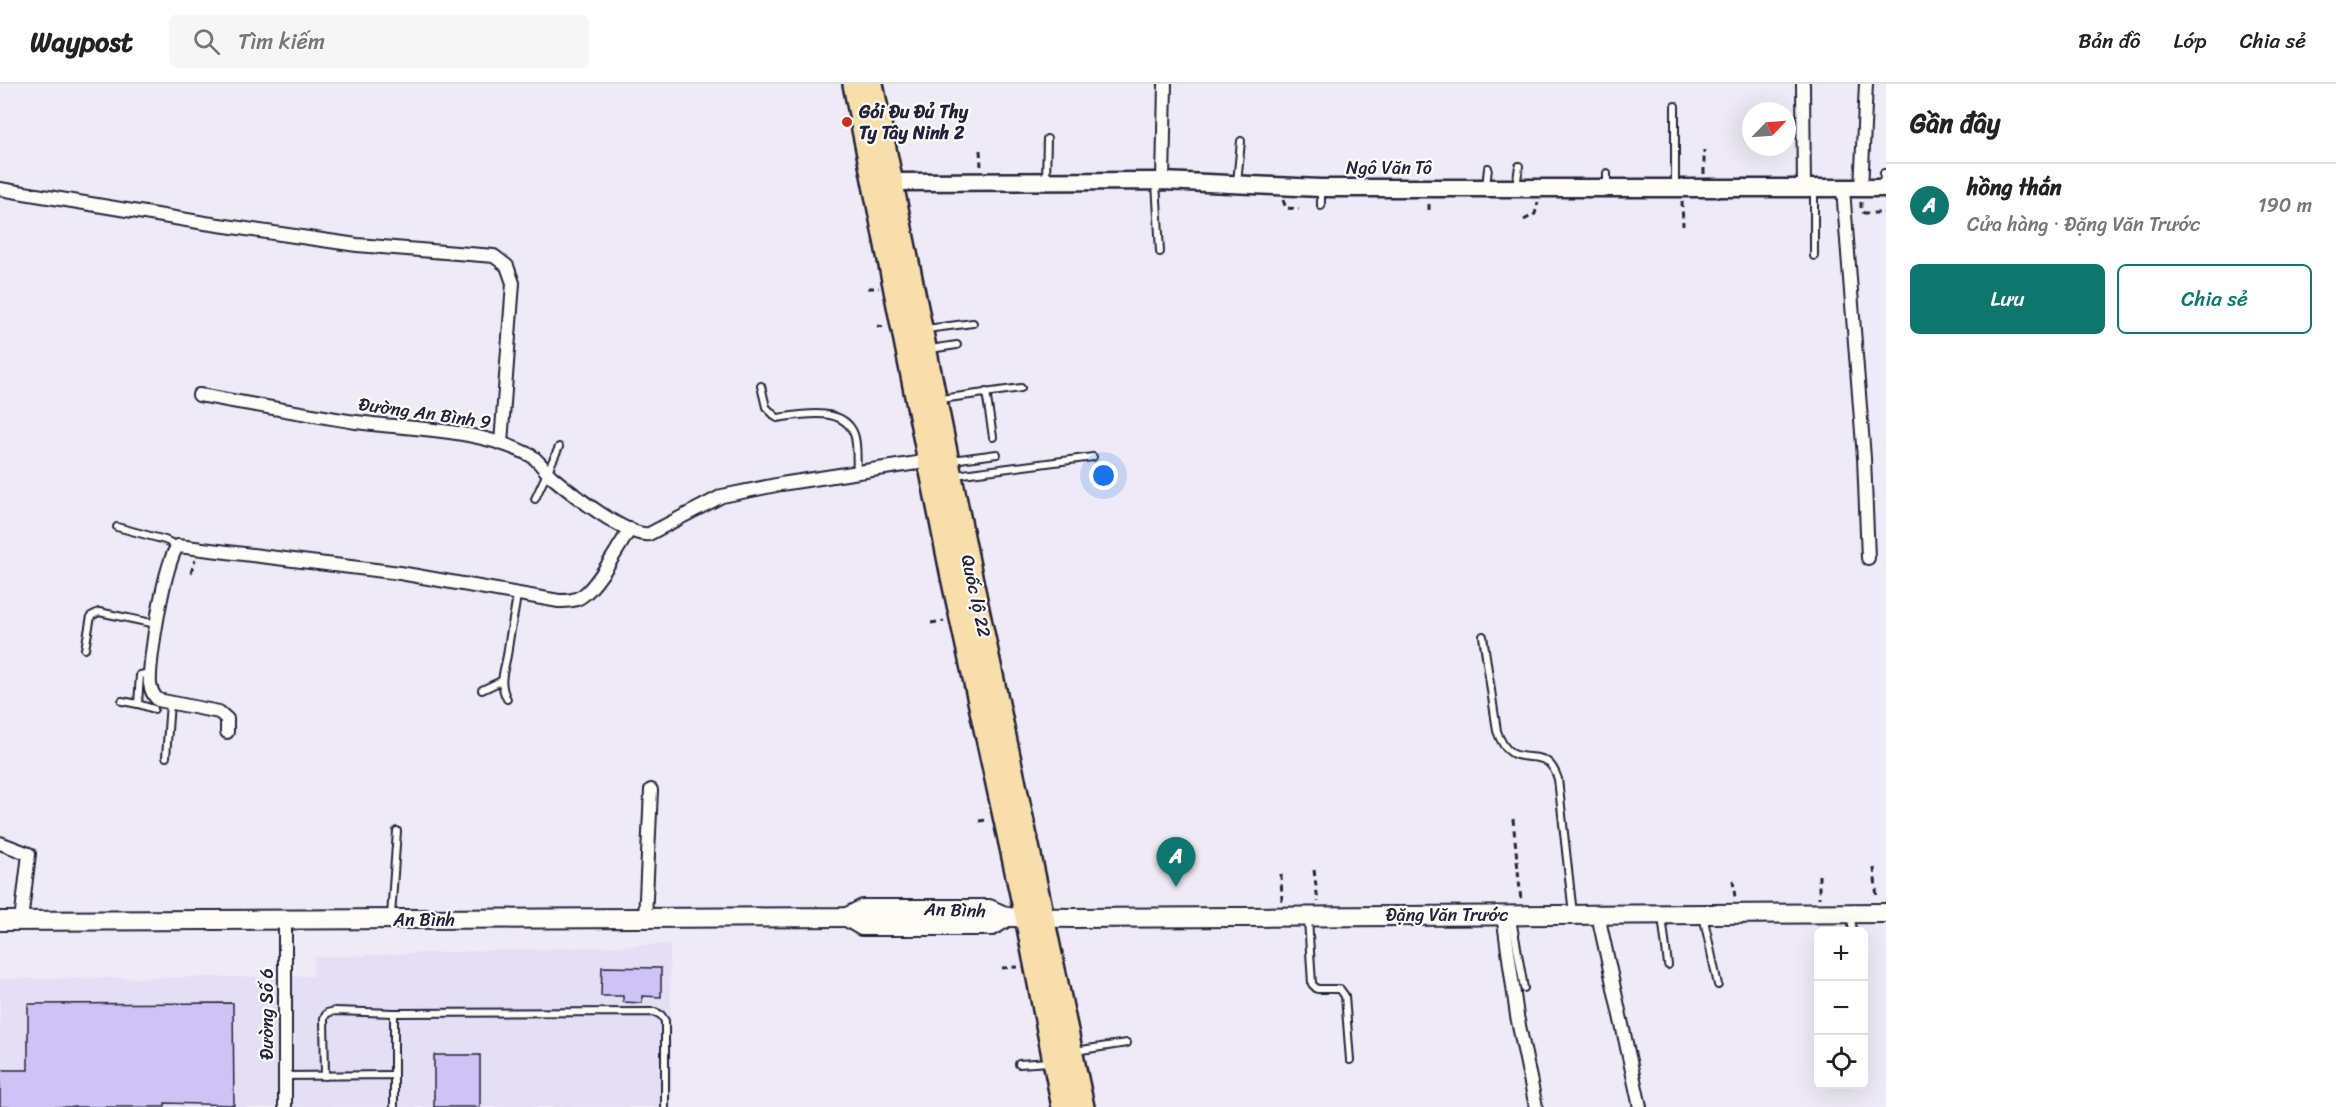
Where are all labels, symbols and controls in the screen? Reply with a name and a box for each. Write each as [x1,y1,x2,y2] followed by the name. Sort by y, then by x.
[169,14,589,68] search box
[30,17,133,66] text: Waypost
[238,22,325,61] text: Tìm kiếm
[2078,22,2140,60] text: Bản đồ
[2173,22,2207,60] text: Lớp
[2240,22,2306,60] text: Chia sẻ
[190,25,223,58] icon: search
[858,96,969,149] place label: Gỏi Đu Đủ Thy Ty Tây Ninh 2
[1910,100,2000,146] text: Gần đây
[1742,102,1796,156] north arrow
[840,115,854,129] marker: Gỏi Đu Đủ Thy Ty Tây Ninh 2
[1346,152,1433,184] street label: Ngô Văn Tô
[1967,168,2062,207] text: hồng thắn
[1923,188,1936,223] text: A
[2258,188,2312,223] text: 190 m
[1967,207,2200,242] text: Cửa hàng · Đặng Văn Trước
[1910,264,2105,334] button: Lưu
[2117,264,2312,334] button: Chia sẻ
[357,388,493,438] street label: Đường An Bình 9
[1089,461,1118,490] your location
[952,552,1000,640] street label: Quốc lộ 22
[1156,838,1196,887] pin: A
[923,893,986,927] street label: An Bình
[1386,899,1508,931] street label: Đặng Văn Trước
[392,904,455,936] street label: An Bình
[1814,927,1868,1089] map controls
[1814,927,1868,981] button: +
[251,968,283,1060] street label: Đường Số 6
[1814,981,1868,1035] button: −
[1814,1035,1868,1089] button: locate

